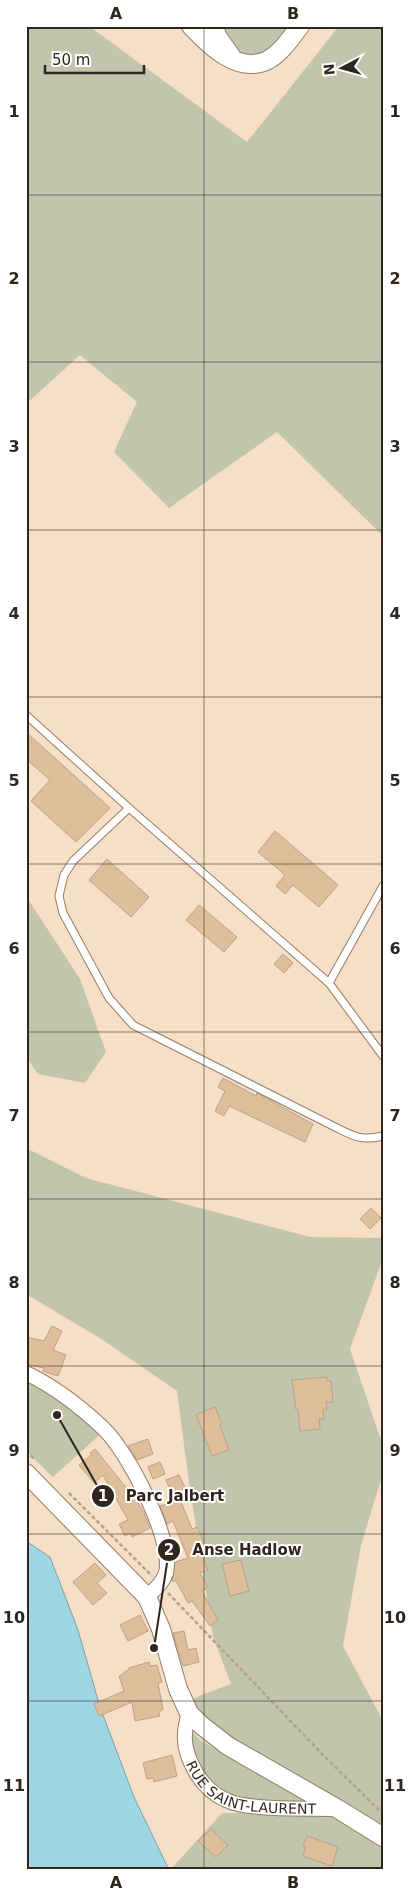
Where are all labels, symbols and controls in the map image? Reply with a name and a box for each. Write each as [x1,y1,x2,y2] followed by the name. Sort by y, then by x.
[110,4,123,23] text: A
[287,4,299,23] text: B
[45,42,144,74] scale bar
[316,42,366,92] north arrow
[52,51,90,69] text: 50 m
[321,63,338,76] text: N
[8,102,20,121] text: 1
[389,102,401,121] text: 1
[8,269,20,288] text: 2
[389,269,401,288] text: 2
[8,437,20,456] text: 3
[389,437,401,456] text: 3
[8,604,20,623] text: 4
[389,604,401,623] text: 4
[8,771,20,790] text: 5
[389,771,401,790] text: 5
[8,939,20,958] text: 6
[389,939,401,958] text: 6
[8,1106,20,1125] text: 7
[389,1106,401,1125] text: 7
[8,1273,20,1292] text: 8
[389,1273,401,1292] text: 8
[8,1441,20,1460] text: 9
[389,1441,401,1460] text: 9
[91,1481,234,1511] callout: Parc Jalbert
[98,1487,108,1505] text: 1
[126,1487,224,1505] text: Parc Jalbert
[157,1535,311,1565] callout: Anse Hadlow
[164,1541,174,1559] text: 2
[192,1541,302,1559] text: Anse Hadlow
[3,1608,25,1627] text: 10
[384,1608,406,1627] text: 10
[183,1758,316,1817] street label: RUE SAINT-LAURENT
[3,1776,25,1795] text: 11
[384,1776,406,1795] text: 11
[110,1873,123,1892] text: A
[287,1873,299,1892] text: B

